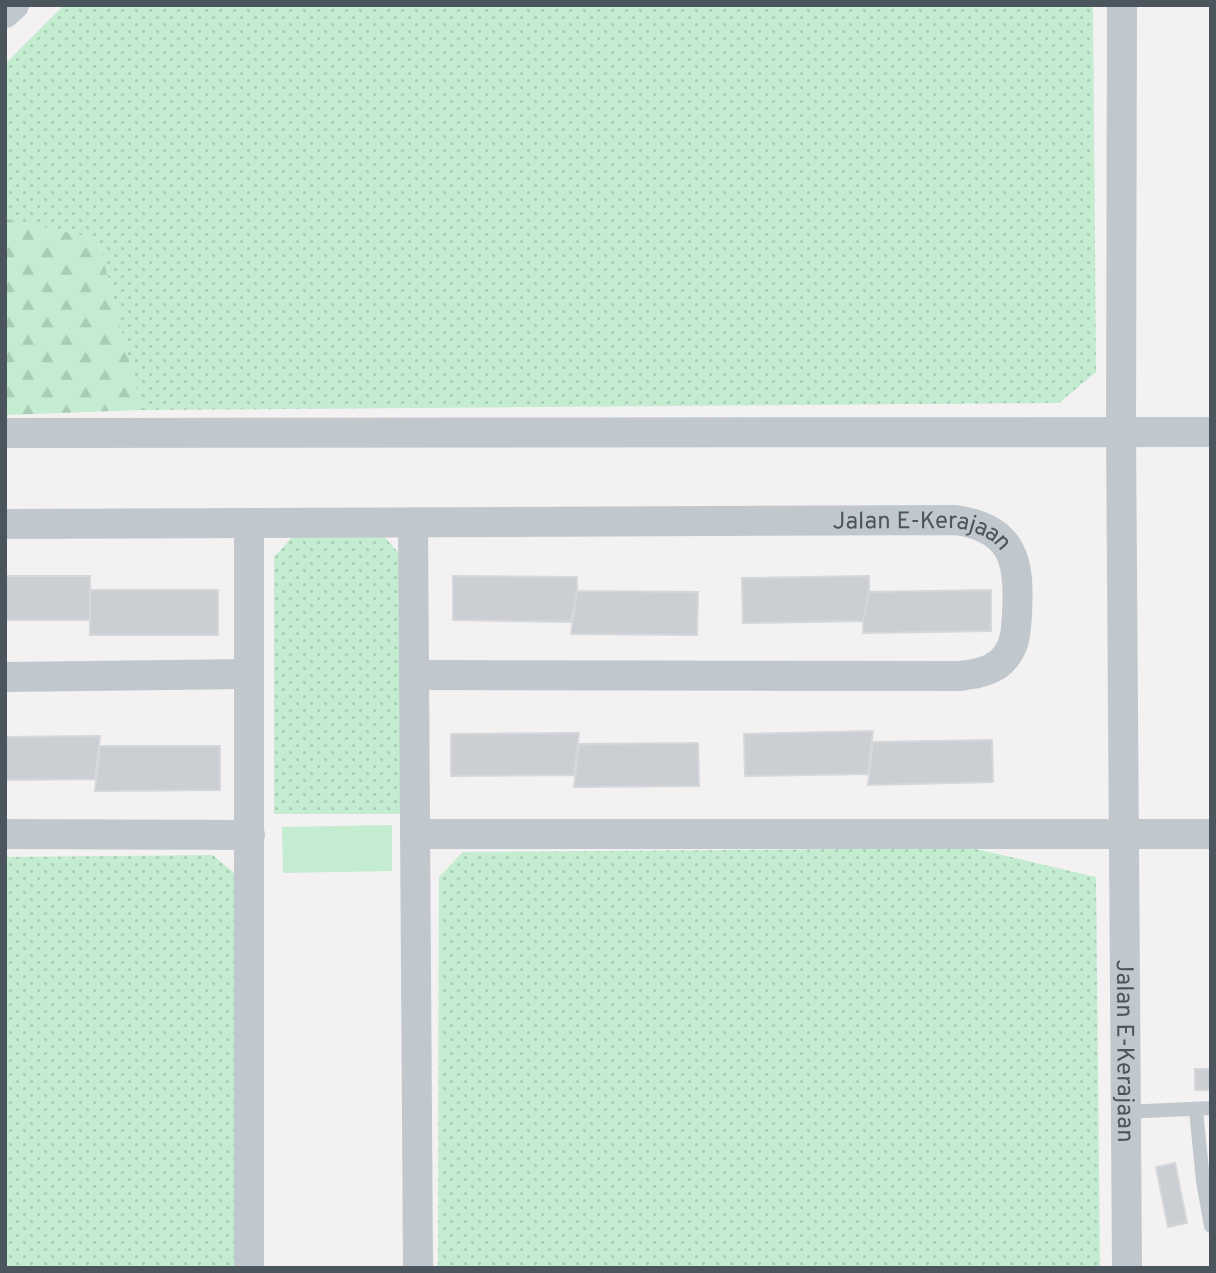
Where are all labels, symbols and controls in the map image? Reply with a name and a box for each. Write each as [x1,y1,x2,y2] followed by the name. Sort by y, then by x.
[832,507,1017,558] street label: Jalan E-Kerajaan
[1108,959,1139,1143] street label: Jalan E-Kerajaan

